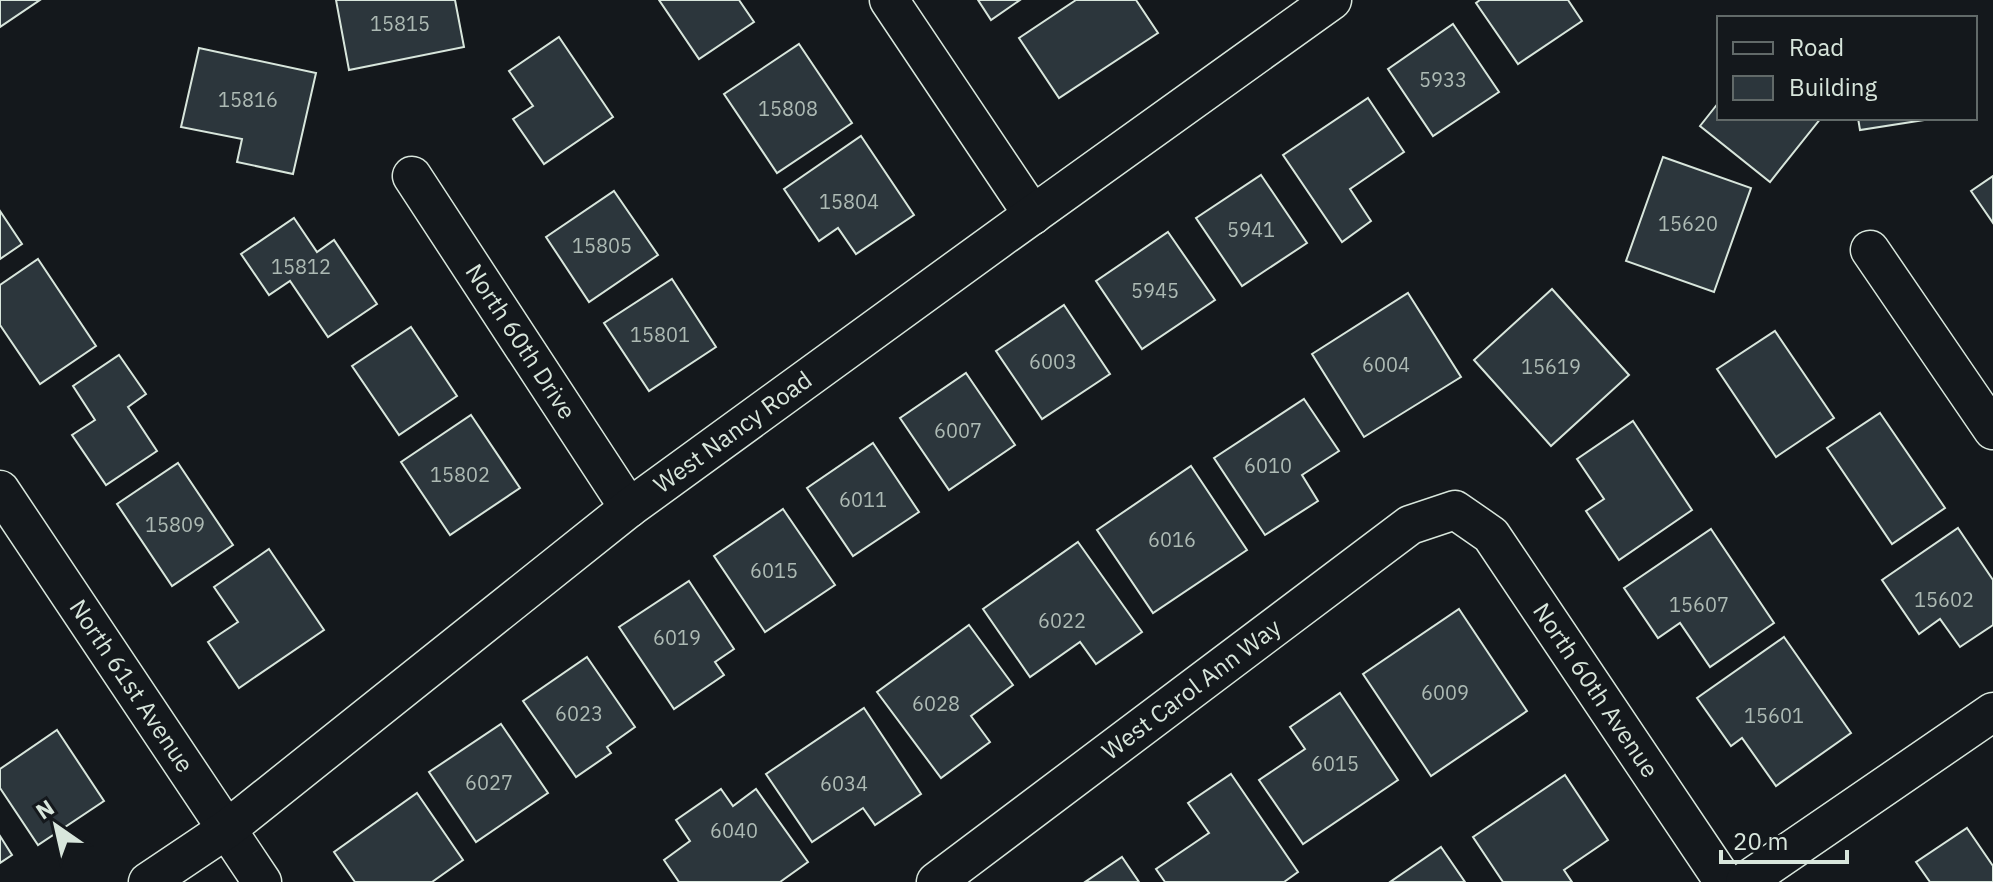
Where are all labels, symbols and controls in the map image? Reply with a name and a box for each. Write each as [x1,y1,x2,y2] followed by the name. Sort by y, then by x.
[370,10,430,37] house number: 15815
[1717,16,1977,120] legend
[1789,31,1844,63] text: Road
[1419,66,1467,93] house number: 5933
[1789,71,1877,103] text: Building
[218,86,278,113] house number: 15816
[758,95,818,122] house number: 15808
[819,188,879,215] house number: 15804
[1658,210,1718,237] house number: 15620
[1227,216,1275,243] house number: 5941
[572,232,632,259] house number: 15805
[271,253,331,280] house number: 15812
[459,257,584,425] street label: North 60th Drive
[1131,277,1179,304] house number: 5945
[630,321,690,348] house number: 15801
[1029,348,1077,375] house number: 6003
[1362,351,1410,378] house number: 6004
[1521,353,1581,380] house number: 15619
[647,363,818,500] street label: West Nancy Road
[934,417,982,444] house number: 6007
[1244,452,1292,479] house number: 6010
[430,461,490,488] house number: 15802
[839,486,887,513] house number: 6011
[145,511,205,538] house number: 15809
[1148,526,1196,553] house number: 6016
[750,557,798,584] house number: 6015
[1914,586,1974,613] house number: 15602
[1669,591,1729,618] house number: 15607
[63,593,201,778] street label: North 61st Avenue
[1526,596,1666,783] street label: North 60th Avenue
[1038,607,1086,634] house number: 6022
[1095,611,1287,766] street label: West Carol Ann Way
[653,624,701,651] house number: 6019
[1421,679,1469,706] house number: 6009
[912,690,960,717] house number: 6028
[555,700,603,727] house number: 6023
[1744,702,1804,729] house number: 15601
[1311,750,1359,777] house number: 6015
[465,769,513,796] house number: 6027
[820,770,868,797] house number: 6034
[16,786,96,866] north arrow
[30,793,59,825] text: N
[1721,814,1847,864] scale bar
[710,817,758,844] house number: 6040
[1733,825,1788,857] text: 20 m

